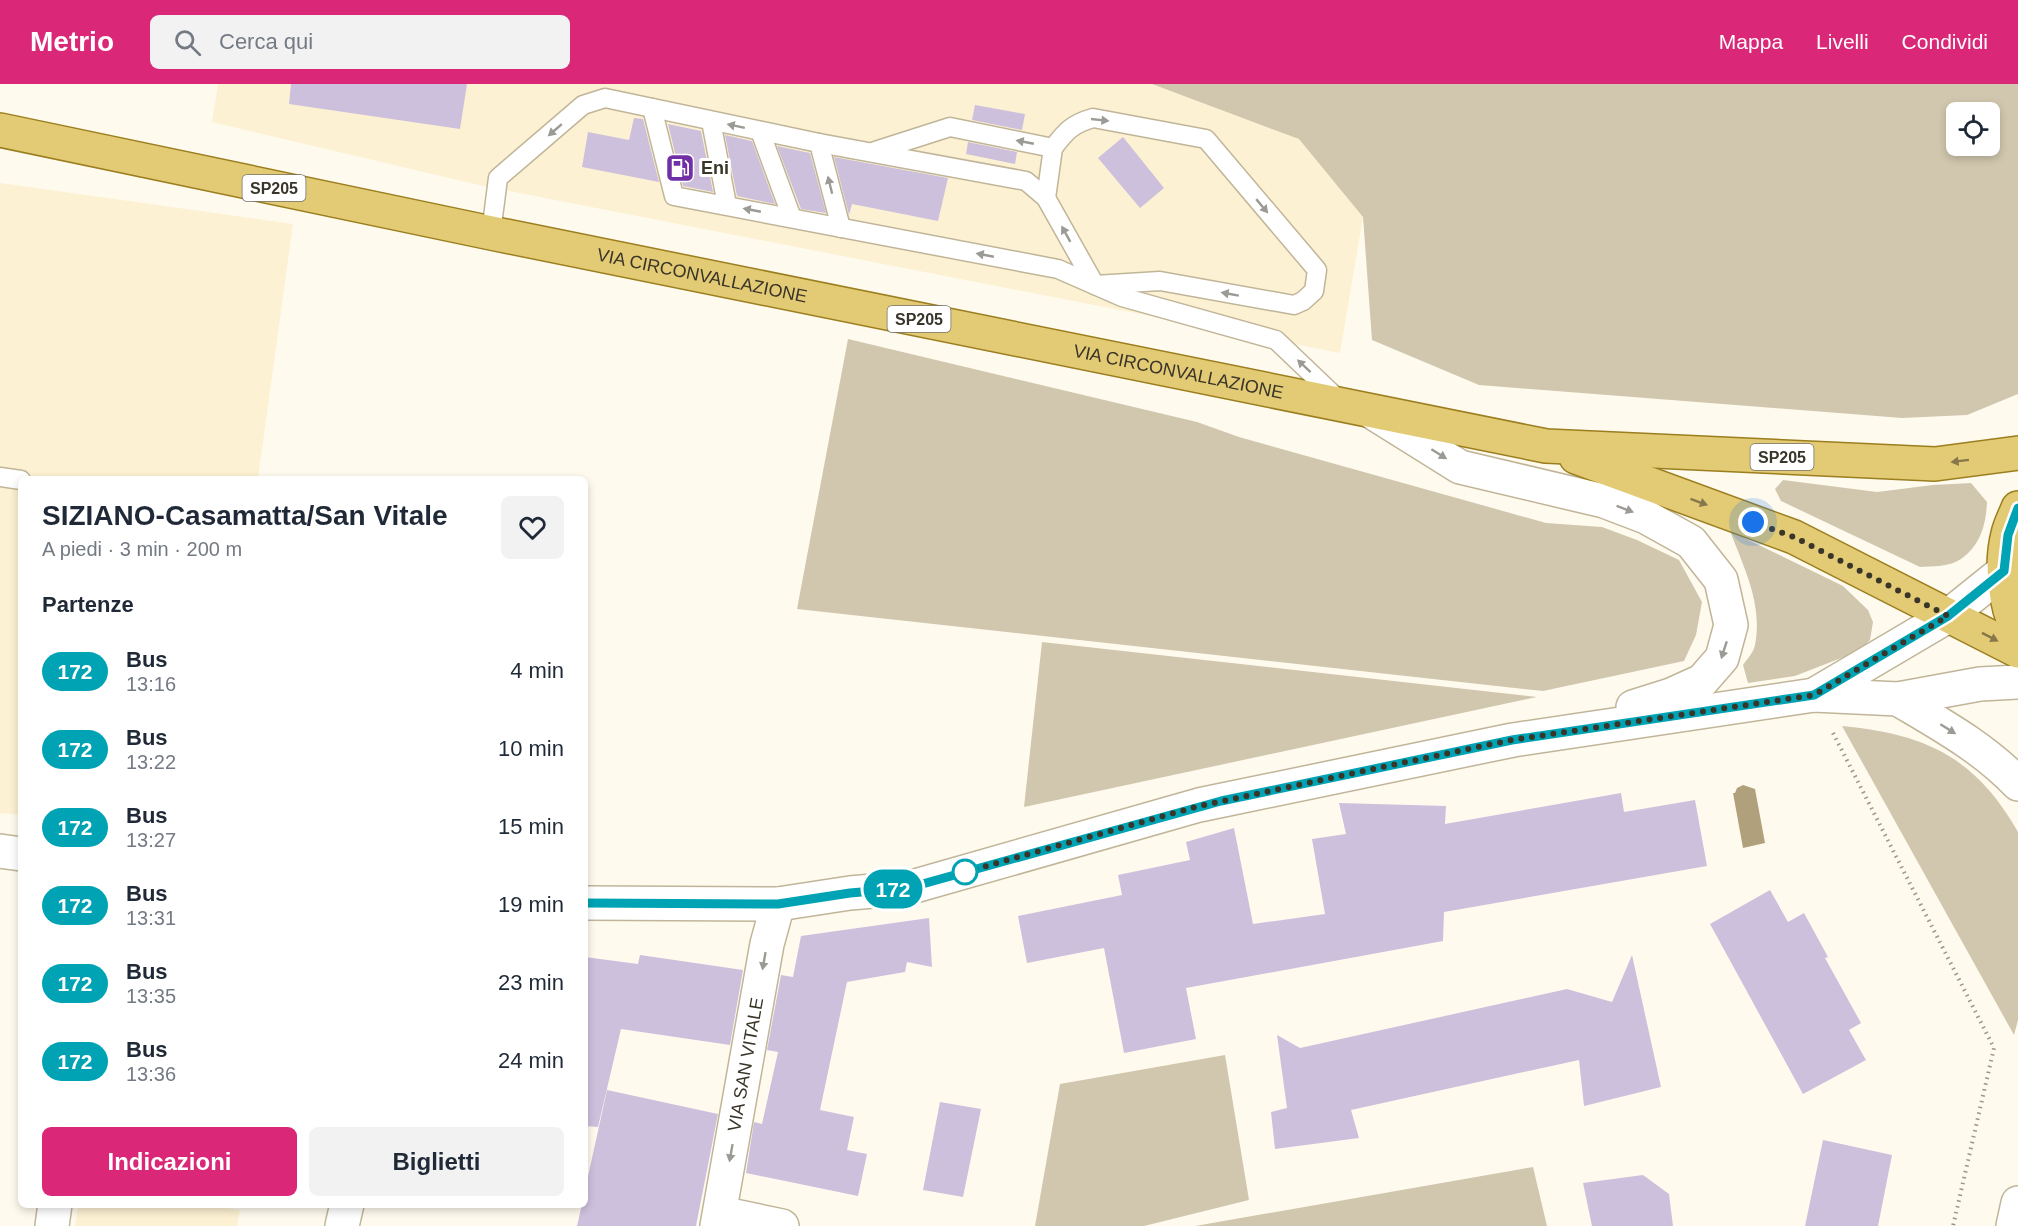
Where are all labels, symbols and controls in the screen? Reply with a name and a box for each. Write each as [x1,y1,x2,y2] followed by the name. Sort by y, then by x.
[150,15,570,69] search box
[30,26,114,57] text: Metrio
[171,26,204,59] icon: search
[219,29,313,54] text: Cerca qui
[1719,30,1783,53] text: Mappa
[1816,30,1869,53] text: Livelli
[1902,30,1988,53] text: Condividi
[1946,102,2000,156] map controls
[1946,102,2000,156] button: locate
[1091,115,1110,125] one-way arrow
[727,121,746,130] one-way arrow
[547,123,562,137] one-way arrow
[1016,137,1035,146] one-way arrow
[664,152,696,184] fuel station icon: Eni
[701,158,729,178] place label: Eni
[242,175,306,201] road number: SP205
[825,176,834,194] one-way arrow
[1256,198,1269,214] one-way arrow
[743,205,762,214] one-way arrow
[1061,225,1071,242] one-way arrow
[595,245,809,307] street label: VIA CIRCONVALLAZIONE
[975,250,994,259] one-way arrow
[1221,289,1240,298] one-way arrow
[888,306,950,332] road number: SP205
[1072,341,1285,403] street label: VIA CIRCONVALLAZIONE
[1296,359,1311,373] one-way arrow
[1750,444,1814,470] road number: SP205
[1431,448,1447,459] one-way arrow
[1950,456,1969,465] one-way arrow
[501,496,564,559] button: heart
[1690,498,1708,508] one-way arrow
[42,500,448,531] text: SIZIANO-Casamatta/San Vitale
[1616,505,1634,514] one-way arrow
[1738,507,1768,537] your location
[42,538,242,560] text: A piedi · 3 min · 200 m
[42,592,134,617] text: Partenze
[1982,632,1999,642] one-way arrow
[1718,641,1728,659] one-way arrow
[126,647,168,672] text: Bus
[510,658,564,683] text: 4 min
[57,660,93,683] text: 172
[126,673,176,695] text: 13:16
[1940,724,1956,735] one-way arrow
[126,725,168,750] text: Bus
[498,736,564,761] text: 10 min
[57,738,93,761] text: 172
[126,751,176,773] text: 13:22
[126,803,168,828] text: Bus
[498,814,564,839] text: 15 min
[57,816,93,839] text: 172
[126,829,176,851] text: 13:27
[952,859,978,885] unlabelled marker
[858,870,928,908] line badge: 172
[875,878,911,901] text: 172
[126,881,168,906] text: Bus
[498,892,564,917] text: 19 min
[57,894,93,917] text: 172
[126,907,176,929] text: 13:31
[760,951,769,970] one-way arrow
[126,959,168,984] text: Bus
[498,970,564,995] text: 23 min
[57,972,93,995] text: 172
[126,985,176,1007] text: 13:35
[724,996,767,1133] street label: VIA SAN VITALE
[126,1037,168,1062] text: Bus
[498,1048,564,1073] text: 24 min
[57,1050,93,1073] text: 172
[126,1063,176,1085] text: 13:36
[42,1127,297,1196] button: Indicazioni
[309,1127,564,1196] button: Biglietti
[726,1143,735,1162] one-way arrow

